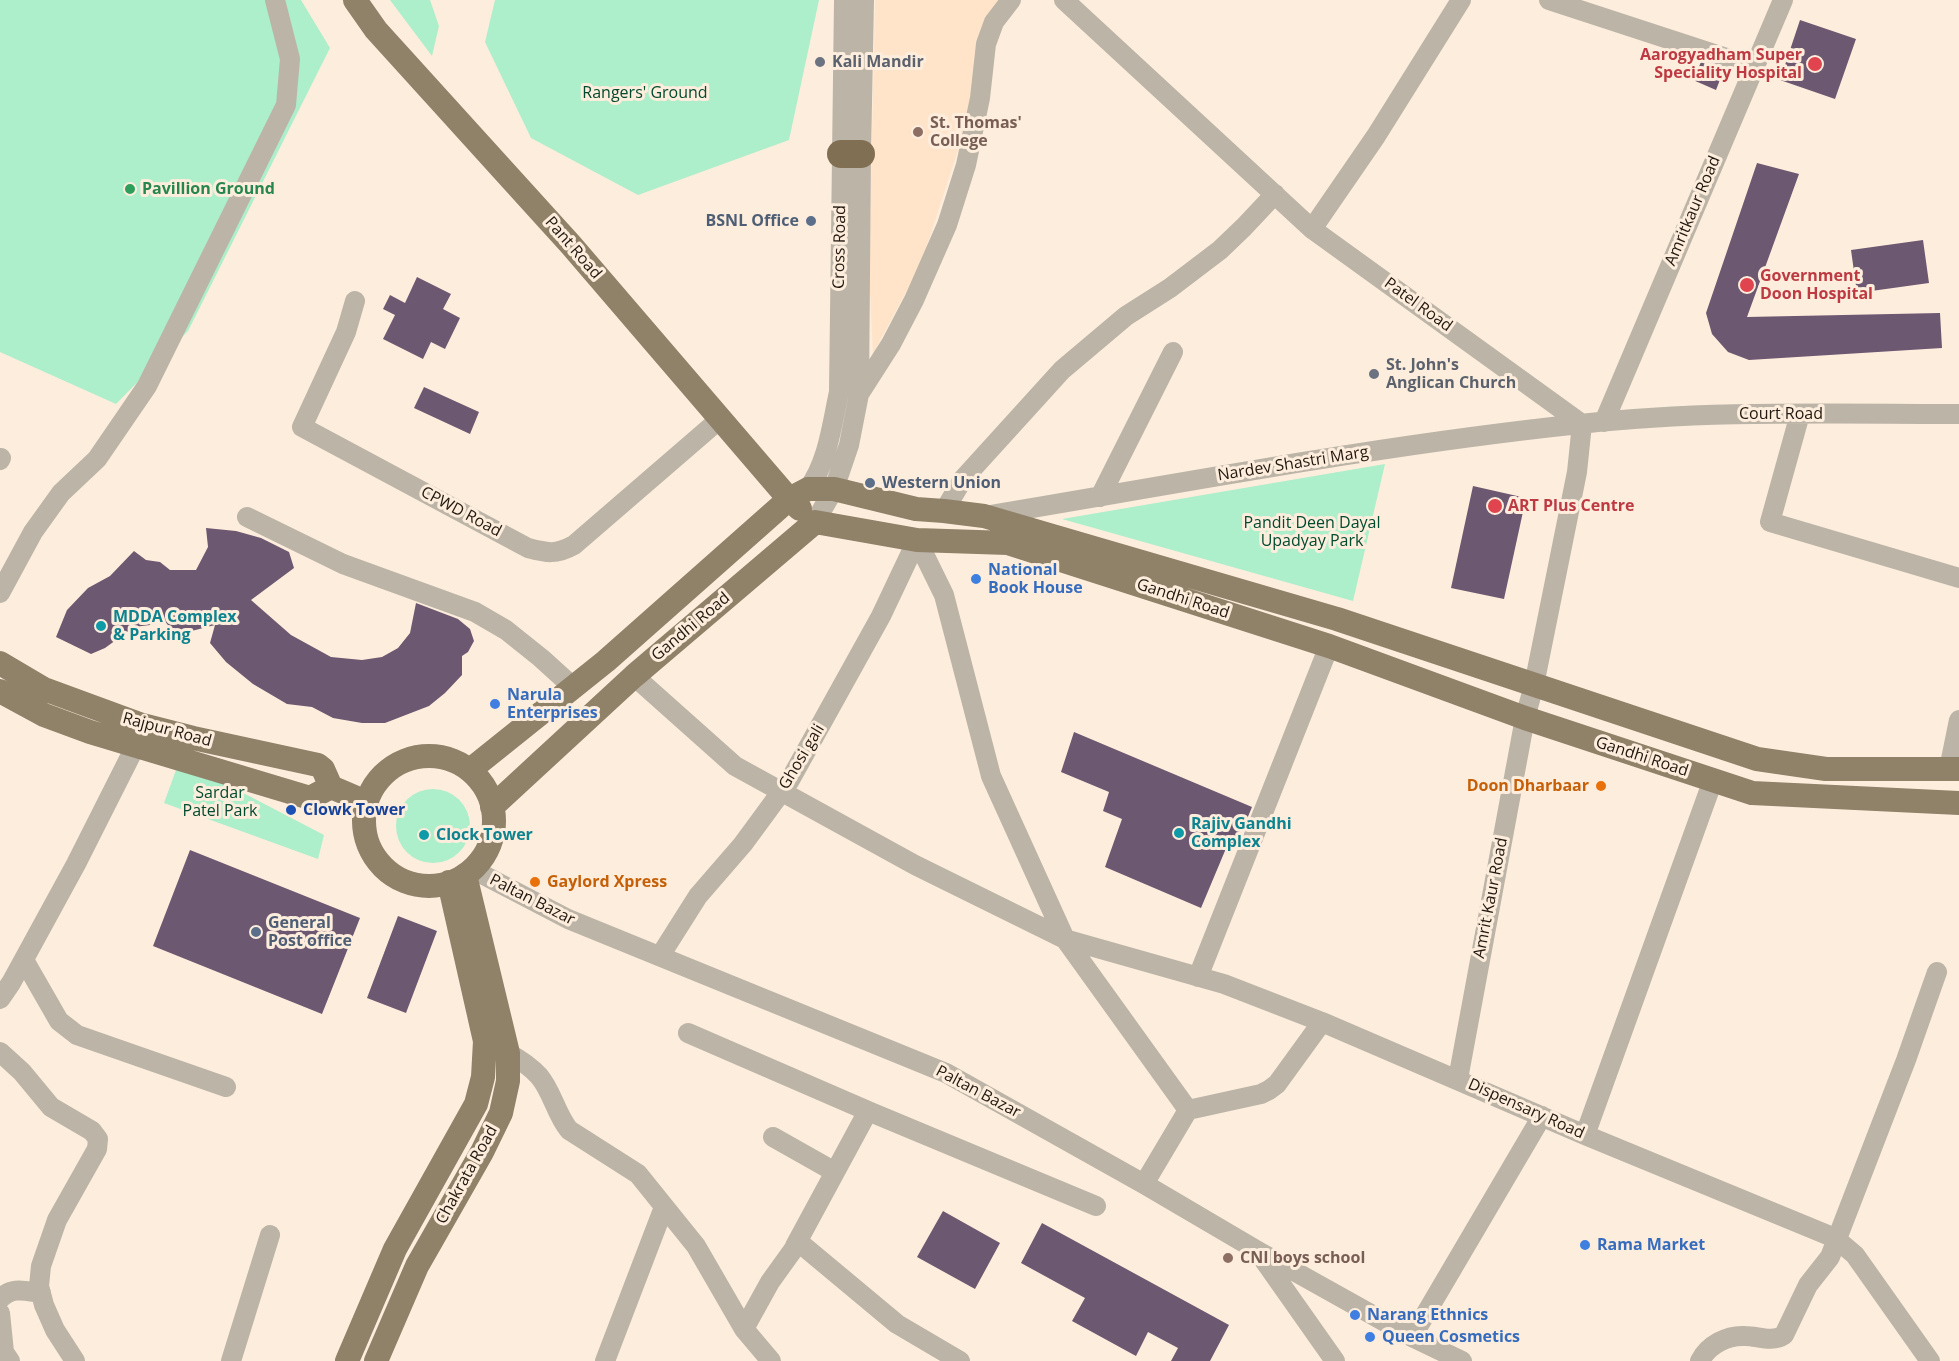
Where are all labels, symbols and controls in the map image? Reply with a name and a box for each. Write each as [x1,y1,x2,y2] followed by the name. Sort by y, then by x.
[1640,45,1802,83] place label: Aarogyadham Super Speciality Hospital
[832,52,924,72] place label: Kali Mandir
[813,55,827,69] marker: Kali Mandir
[1806,55,1824,73] marker: Aarogyadham Super Speciality Hospital
[582,83,708,103] park label: Rangers' Ground
[930,113,1022,151] place label: St. Thomas' College
[911,125,925,139] marker: St. Thomas' College
[1661,153,1725,269] street label: Amritkaur Road
[142,179,275,199] place label: Pavillion Ground
[123,182,137,196] marker: Pavillion Ground
[830,205,850,289] street label: Cross Road
[706,211,799,231] place label: BSNL Office
[541,213,605,283] street label: Pant Road
[804,214,818,228] marker: BSNL Office
[1760,266,1873,304] place label: Government Doon Hospital
[1380,274,1456,336] street label: Patel Road
[1738,276,1756,294] marker: Government Doon Hospital
[1386,355,1516,393] place label: St. John's Anglican Church
[1367,367,1381,381] marker: St. John's Anglican Church
[1739,404,1823,424] street label: Court Road
[1216,443,1370,485] street label: Nardev Shastri Marg
[882,473,1001,493] place label: Western Union
[863,476,877,490] marker: Western Union
[417,483,505,541] street label: CPWD Road
[1508,496,1634,516] place label: ART Plus Centre
[1486,497,1504,515] marker: ART Plus Centre
[1243,513,1381,551] park label: Pandit Deen Dayal Upadyay Park
[988,560,1083,598] place label: National Book House
[969,572,983,586] marker: National Book House
[1134,575,1232,623] street label: Gandhi Road
[648,589,734,665] street label: Gandhi Road
[113,607,236,645] place label: MDDA Complex & Parking
[94,619,108,633] marker: MDDA Complex & Parking
[507,685,598,723] place label: Narula Enterprises
[488,697,502,711] marker: Narula Enterprises
[120,709,214,751] street label: Rajpur Road
[775,721,829,793] street label: Ghosi gali
[1593,733,1691,781] street label: Gandhi Road
[1467,776,1589,796] place label: Doon Dharbaar
[1594,779,1608,793] marker: Doon Dharbaar
[183,783,257,821] park label: Sardar Patel Park
[303,800,405,820] place label: Clowk Tower
[284,803,298,817] marker: Clowk Tower
[1191,814,1292,852] place label: Rajiv Gandhi Complex
[436,825,533,845] place label: Clock Tower
[1172,826,1186,840] marker: Rajiv Gandhi Complex
[417,828,431,842] marker: Clock Tower
[1470,836,1512,960] street label: Amrit Kaur Road
[486,870,578,930] street label: Paltan Bazar
[547,872,667,892] place label: Gaylord Xpress
[528,875,542,889] marker: Gaylord Xpress
[268,913,352,951] place label: General Post office
[249,925,263,939] marker: General Post office
[932,1062,1024,1122] street label: Paltan Bazar
[1465,1075,1587,1143] street label: Dispensary Road
[432,1122,502,1228] street label: Chakrata Road
[1597,1235,1705,1255] place label: Rama Market
[1578,1238,1592,1252] marker: Rama Market
[1240,1248,1365,1268] place label: CNI boys school
[1221,1251,1235,1265] marker: CNI boys school
[1367,1305,1488,1325] place label: Narang Ethnics
[1348,1308,1362,1322] marker: Narang Ethnics
[1382,1327,1520,1347] place label: Queen Cosmetics
[1363,1330,1377,1344] marker: Queen Cosmetics

